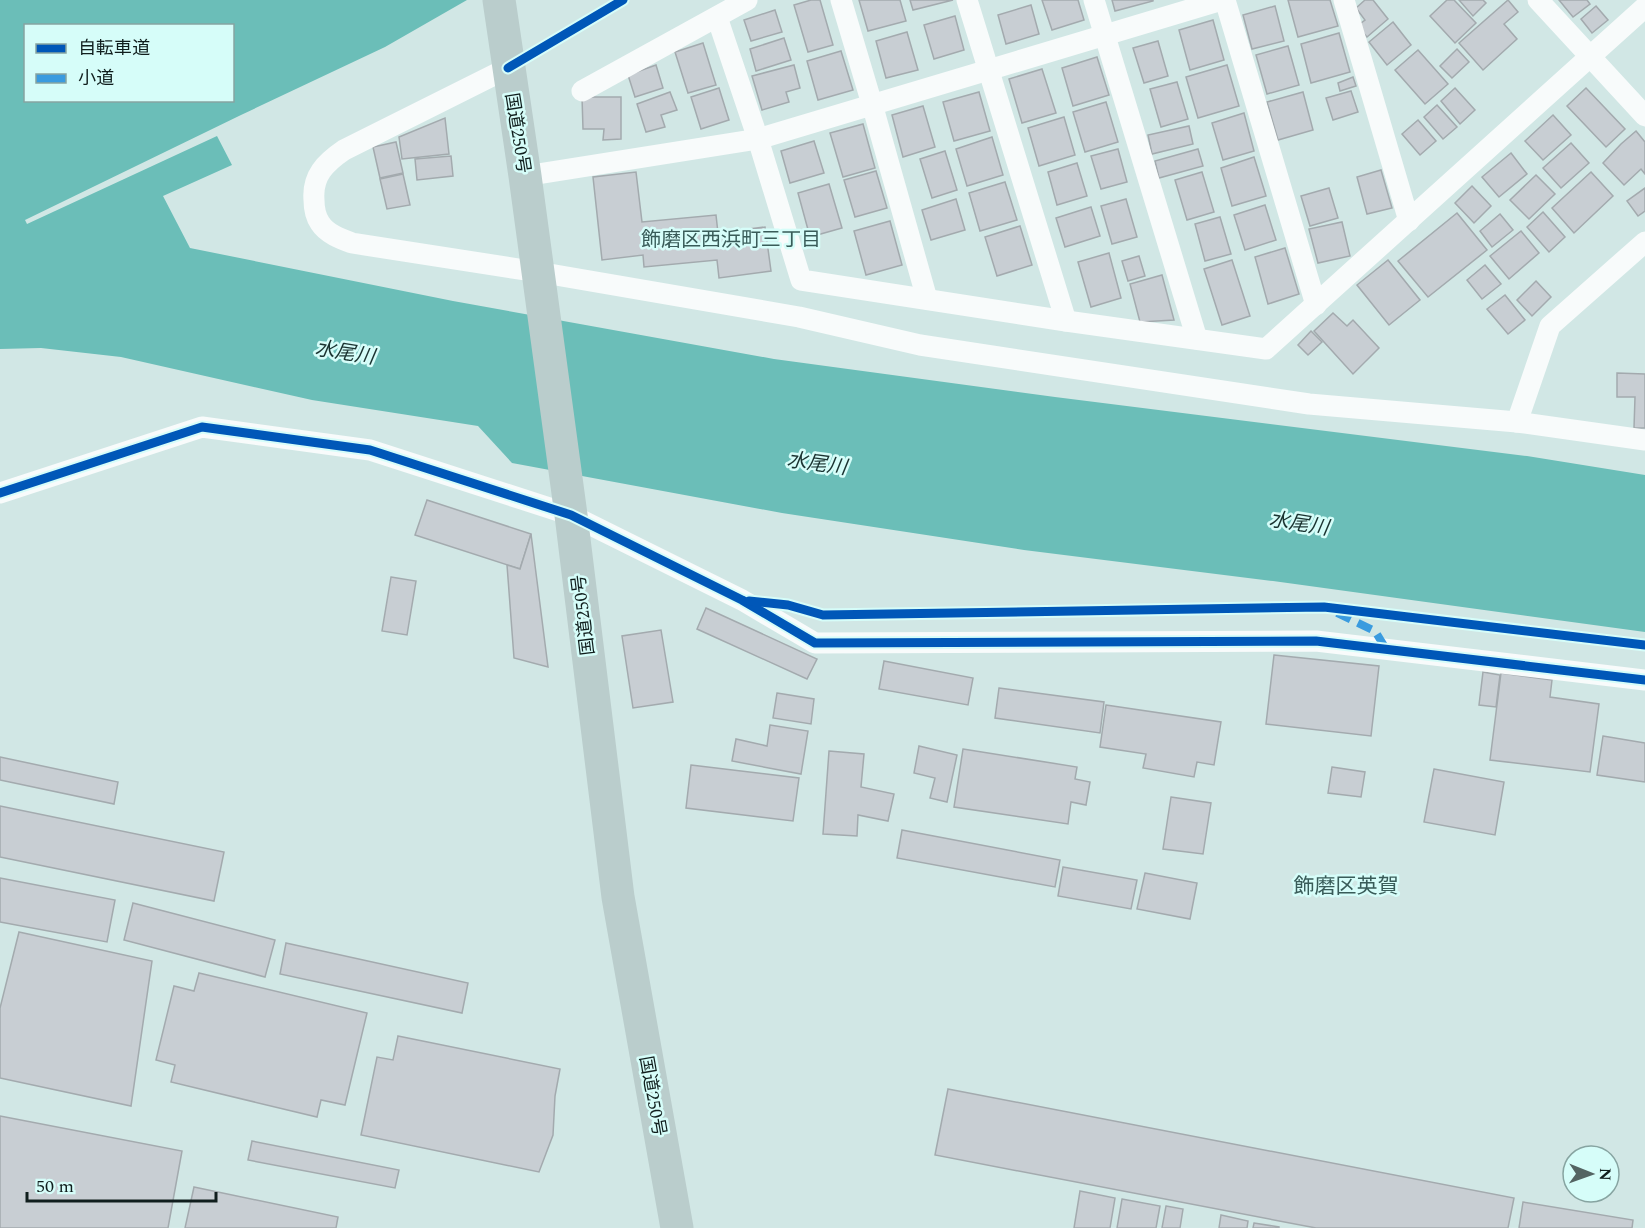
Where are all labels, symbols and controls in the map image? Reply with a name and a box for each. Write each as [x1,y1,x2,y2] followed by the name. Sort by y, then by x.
[24,24,234,102] legend
[78,35,150,62] text: 自転車道
[78,65,114,92] text: 小道
[498,91,537,175] street label: 国道250号
[641,225,821,255] district label: 飾磨区西浜町三丁目
[313,333,379,373] water label: 水尾川
[785,445,851,483] water label: 水尾川
[1267,504,1333,544] water label: 水尾川
[565,573,602,657] street label: 国道250号
[1294,871,1399,903] district label: 飾磨区英賀
[632,1054,673,1138] street label: 国道250号
[1561,1144,1621,1204] north arrow
[27,1165,216,1203] scale bar
[1593,1168,1617,1181] text: N
[36,1173,74,1200] text: 50 m

